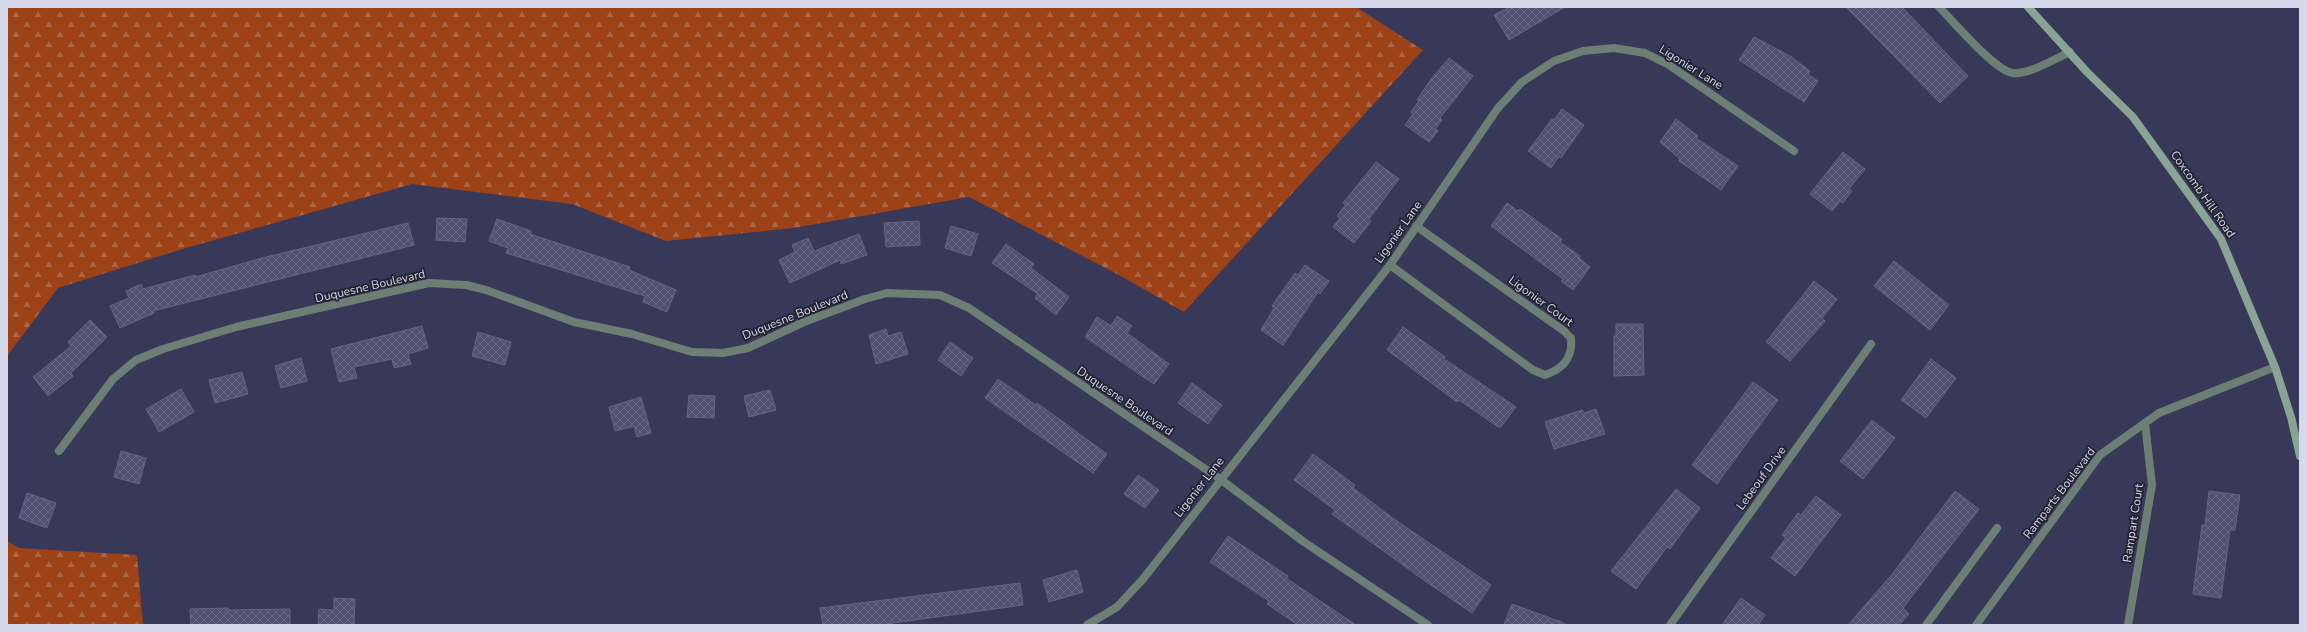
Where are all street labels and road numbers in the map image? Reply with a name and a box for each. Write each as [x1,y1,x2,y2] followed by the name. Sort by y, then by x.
[1656,41,1726,93] street label: Ligonier Lane
[2167,147,2239,241] street label: Coxcomb Hill Road
[1371,198,1425,266] street label: Ligonier Lane
[313,266,427,306] street label: Duquesne Boulevard
[1505,272,1577,330] street label: Ligonier Court
[740,286,850,344] street label: Duquesne Boulevard
[1074,363,1176,439] street label: Duquesne Boulevard
[1732,443,1790,513] street label: Lebeouf Drive
[2019,444,2099,542] street label: Ramparts Boulevard
[1170,454,1228,520] street label: Ligonier Lane
[2119,482,2147,564] street label: Rampart Court

